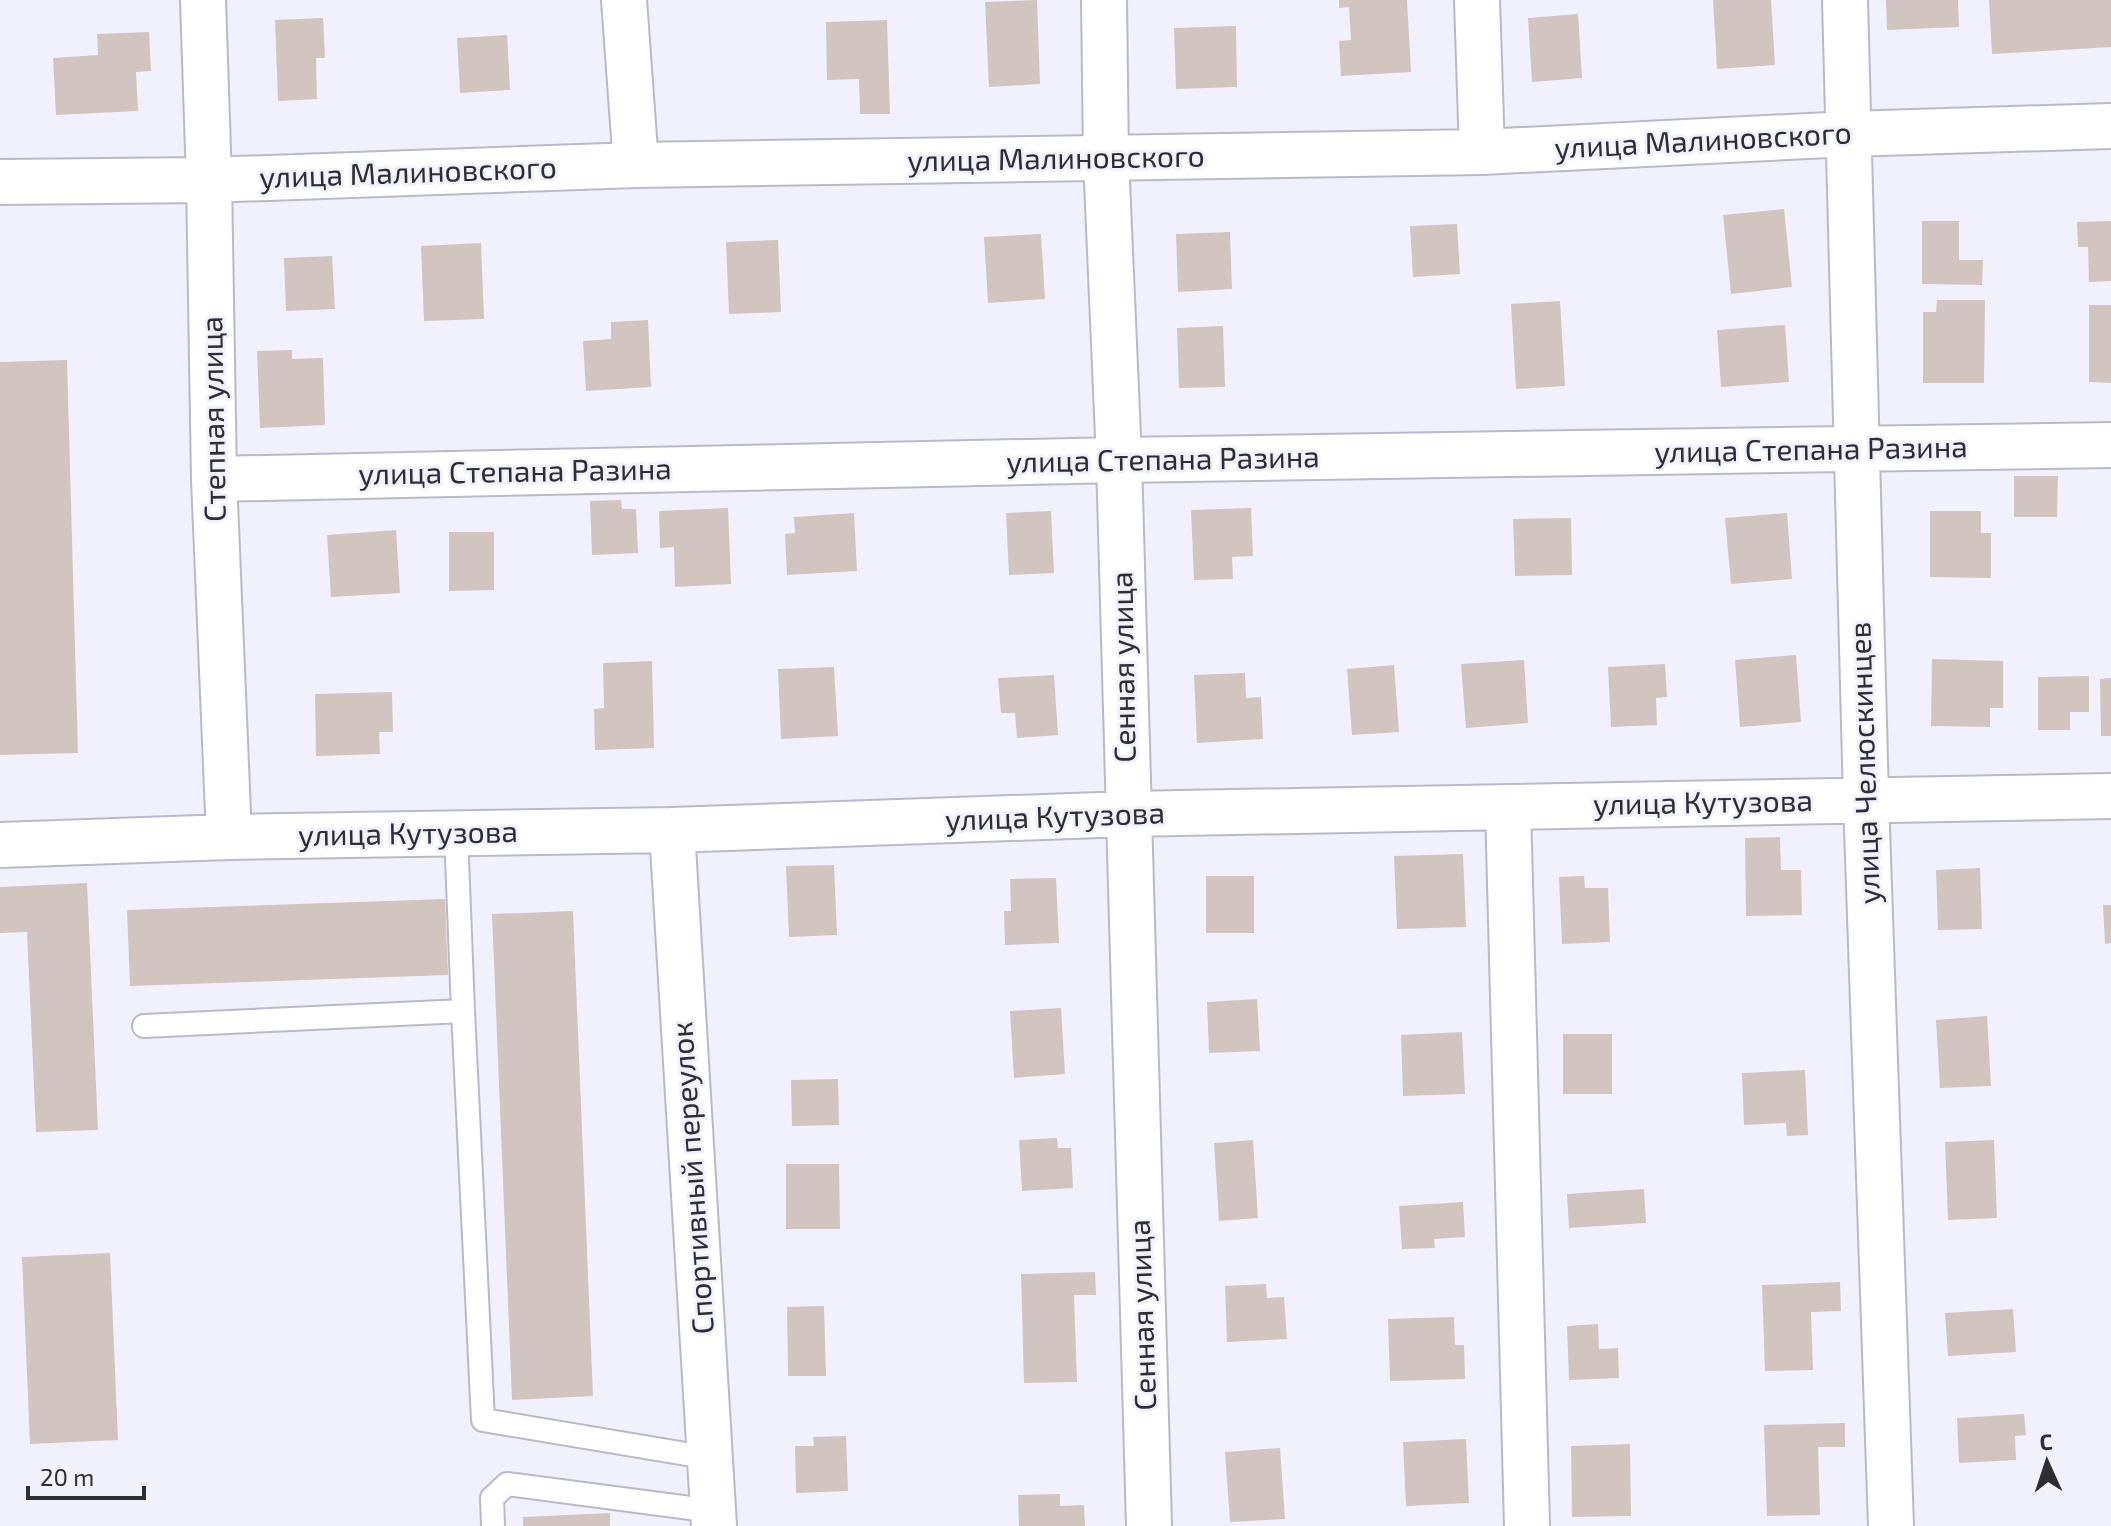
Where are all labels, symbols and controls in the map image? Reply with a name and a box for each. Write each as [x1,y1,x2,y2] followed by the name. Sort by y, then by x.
[1553,113,1852,166] street label: улица Малиновского
[907,136,1205,179] street label: улица Малиновского
[259,148,557,195] street label: улица Малиновского
[192,316,233,522] street label: Степная улица
[1654,427,1968,470] street label: улица Степана Разина
[1006,437,1320,480] street label: улица Степана Разина
[358,449,672,492] street label: улица Степана Разина
[1102,571,1143,763] street label: Сенная улица
[1840,621,1887,905] street label: улица Челюскинцев
[1593,781,1813,822] street label: улица Кутузова
[944,793,1165,838] street label: улица Кутузова
[298,812,518,853] street label: улица Кутузова
[662,1021,721,1336] street label: Спортивный переулок
[1120,1219,1163,1411] street label: Сенная улица
[2007,1422,2087,1502] north arrow
[2039,1428,2053,1454] text: С
[28,1450,144,1500] scale bar
[40,1462,94,1491] text: 20 m

